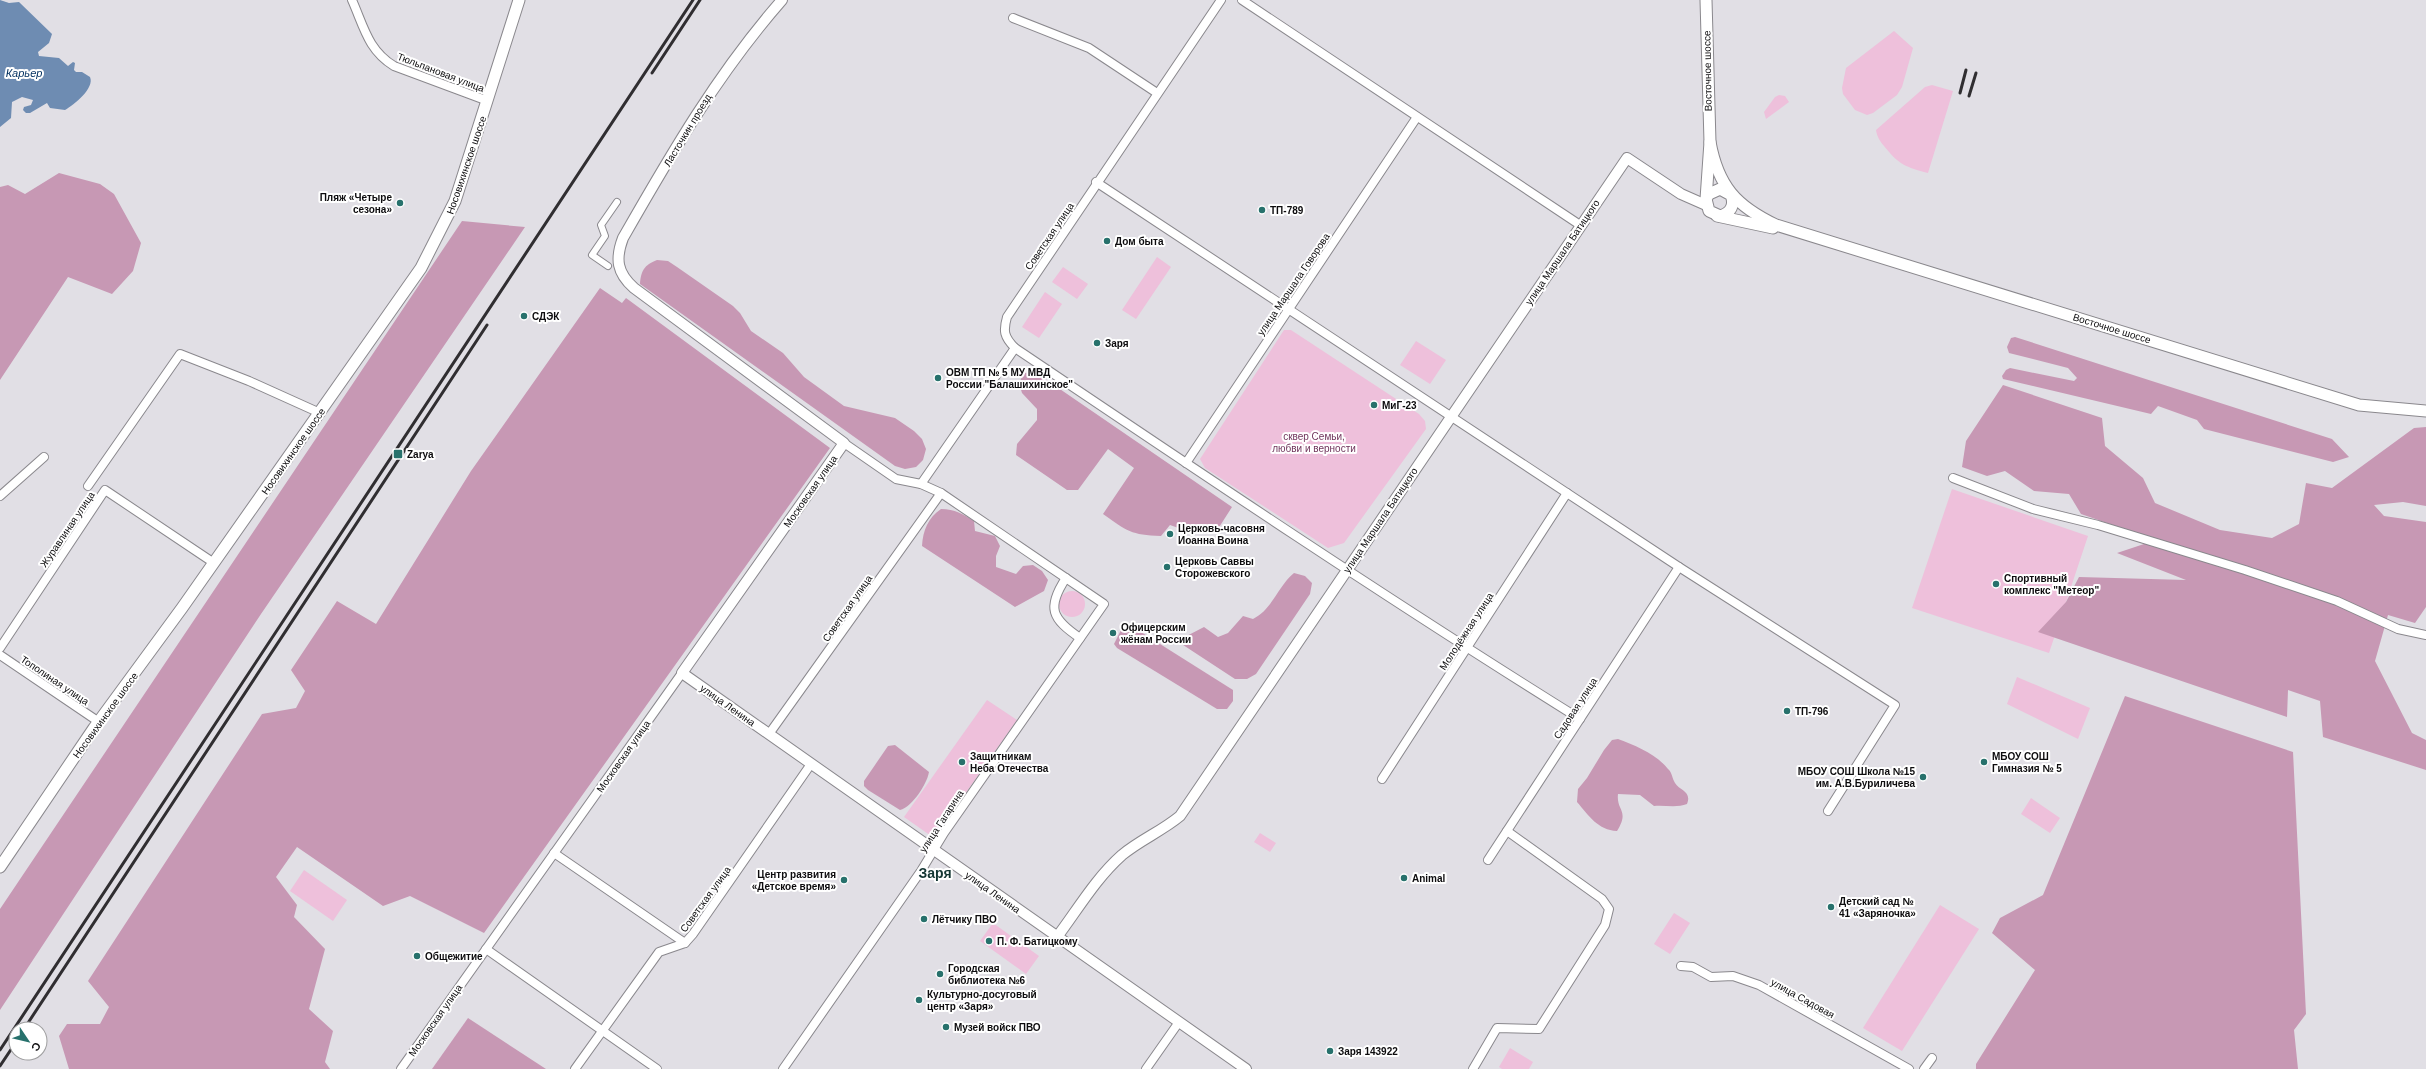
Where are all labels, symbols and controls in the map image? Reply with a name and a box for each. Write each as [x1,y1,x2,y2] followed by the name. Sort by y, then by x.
[1701,30,1714,111] street label: Восточное шоссе
[396,51,486,94] street label: Тюльпановая улица
[6,67,42,79] water label: Карьер
[661,92,713,168] street label: Ласточкин проезд
[445,114,489,216] street label: Носовихинское шоссе
[320,192,392,215] place label: Пляж «Четыре сезона»
[1523,197,1602,307] street label: улица Маршала Батицкого
[395,198,405,208] marker: Пляж «Четыре сезона»
[1023,200,1076,272] street label: Советская улица
[1257,205,1267,215] marker: ТП-789
[1270,205,1304,216] place label: ТП-789
[1255,231,1332,337] street label: улица Маршала Говорова
[1102,236,1112,246] marker: Дом быта
[1115,236,1164,247] place label: Дом быта
[519,311,529,321] marker: СДЭК
[532,311,560,322] place label: СДЭК
[2072,311,2153,346] street label: Восточное шоссе
[1092,338,1102,348] marker: Заря
[1105,338,1129,349] place label: Заря
[946,367,1073,390] place label: ОВМ ТП № 5 МУ МВД России "Балашихинское"
[933,373,943,383] marker: ОВМ ТП № 5 МУ МВД России "Балашихинское"
[1369,400,1379,410] marker: МиГ-23
[1382,400,1417,411] place label: МиГ-23
[259,406,328,497] street label: Носовихинское шоссе
[1272,431,1356,454] park label: сквер Семьи, любви и верности
[392,448,404,460] marker: Zarya
[407,449,434,460] place label: Zarya
[782,453,840,529] street label: Московская улица
[1341,465,1420,575] street label: улица Маршала Батицкого
[38,489,97,569] street label: Журавлиная улица
[1178,523,1265,546] place label: Церковь-часовня Иоанна Воина
[1165,529,1175,539] marker: Церковь-часовня Иоанна Воина
[1175,556,1254,579] place label: Церковь Саввы Сторожевского
[1162,562,1172,572] marker: Церковь Саввы Сторожевского
[820,573,875,644] street label: Советская улица
[2004,573,2099,596] place label: Спортивный комплекс "Метеор"
[1991,579,2001,589] marker: Спортивный комплекс "Метеор"
[1437,590,1496,672] street label: Молодёжная улица
[1120,622,1191,645] place label: Офицерским жёнам России
[1108,628,1118,638] marker: Офицерским жёнам России
[19,654,91,708] street label: Тополиная улица
[71,670,140,760] street label: Носовихинское шоссе
[1552,675,1600,741] street label: Садовая улица
[698,682,758,729] street label: улица Ленина
[1782,706,1792,716] marker: ТП-796
[1795,706,1829,717] place label: ТП-796
[595,718,653,794] street label: Московская улица
[970,751,1049,774] place label: Защитникам Неба Отечества
[1992,751,2062,774] place label: МБОУ СОШ Гимназия № 5
[957,757,967,767] marker: Защитникам Неба Отечества
[1979,757,1989,767] marker: МБОУ СОШ Гимназия № 5
[1798,766,1915,789] place label: МБОУ СОШ Школа №15 им. А.В.Буриличева
[1918,772,1928,782] marker: МБОУ СОШ Школа №15 им. А.В.Буриличева
[917,788,966,854] street label: улица Гагарина
[678,864,733,934] street label: Советская улица
[918,865,952,881] district label: Заря
[752,869,836,892] place label: Центр развития «Детское время»
[963,869,1023,916] street label: улица Ленина
[1399,873,1409,883] marker: Animal
[1412,873,1446,884] place label: Animal
[839,875,849,885] marker: Центр развития «Детское время»
[1839,896,1916,919] place label: Детский сад № 41 «Заряночка»
[1826,902,1836,912] marker: Детский сад № 41 «Заряночка»
[919,914,929,924] marker: Лётчику ПВО
[932,914,997,925] place label: Лётчику ПВО
[984,936,994,946] marker: П. Ф. Батицкому
[997,936,1078,947] place label: П. Ф. Батицкому
[412,951,422,961] marker: Общежитие
[425,951,483,962] place label: Общежитие
[948,963,1026,986] place label: Городская библиотека №6
[935,969,945,979] marker: Городская библиотека №6
[1769,976,1836,1020] street label: улица Садовая
[407,982,465,1058] street label: Московская улица
[927,989,1037,1012] place label: Культурно-досуговый центр «Заря»
[914,995,924,1005] marker: Культурно-досуговый центр «Заря»
[8,1021,48,1061] north arrow
[941,1022,951,1032] marker: Музей войск ПВО
[954,1022,1041,1033] place label: Музей войск ПВО
[29,1040,43,1053] text: С
[1325,1046,1335,1056] marker: Заря 143922
[1338,1046,1398,1057] place label: Заря 143922

